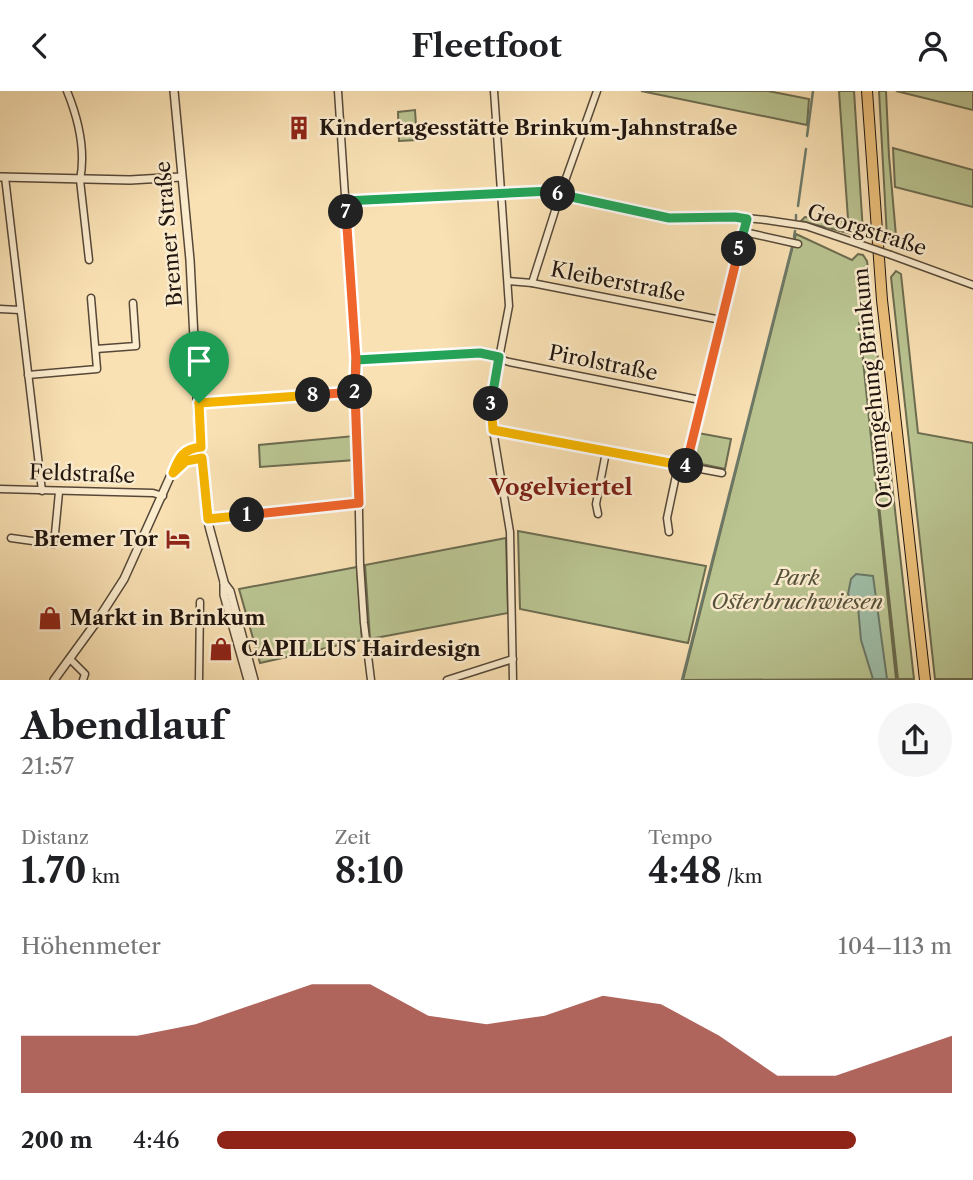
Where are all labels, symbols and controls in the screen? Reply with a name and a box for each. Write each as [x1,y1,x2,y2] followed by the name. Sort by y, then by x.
[411,26,562,65] text: Fleetfoot
[21,27,59,65] icon: back
[914,27,952,65] icon: person
[285,114,313,142] building icon: Kindertagesstätte Brinkum-Jahnstraße
[319,115,737,140] place label: Kindertagesstätte Brinkum-Jahnstraße
[150,160,187,308] street label: Bremer Straße
[540,177,576,211] pin: 6
[552,182,563,205] text: 6
[328,195,364,229] pin: 7
[804,198,930,261] street label: Georgstraße
[341,200,350,223] text: 7
[722,231,756,267] pin: 5
[733,237,744,260] text: 5
[549,256,688,307] street label: Kleiberstraße
[847,266,898,510] street label: Ortsumgehung Brinkum
[169,331,229,403] pin
[546,340,660,385] street label: Pirolstraße
[180,342,218,380] icon: arrive
[338,375,372,409] pin: 2
[296,377,330,413] pin: 8
[349,380,360,403] text: 2
[307,383,318,406] text: 8
[474,387,508,421] pin: 3
[485,392,496,415] text: 3
[668,449,704,483] pin: 4
[680,454,691,477] text: 4
[29,459,136,488] street label: Feldstraße
[488,473,633,501] district label: Vogelviertel
[230,497,264,533] pin: 1
[242,503,251,526] text: 1
[164,525,192,553] hotel icon: Bremer Tor
[34,526,159,551] place label: Bremer Tor
[711,565,883,614] park label: Park Osterbruchwiesen
[36,604,64,632] shop icon: Markt in Brinkum
[70,605,265,630] place label: Markt in Brinkum
[207,635,235,663] shop icon: CAPILLUS Hairdesign
[241,636,481,661] place label: CAPILLUS Hairdesign
[21,702,226,749] text: Abendlauf
[878,703,952,777] button: share
[21,752,74,780] text: 21:57
[21,826,89,849] text: Distanz
[335,826,371,849] text: Zeit
[648,826,712,849] text: Tempo
[21,849,87,892] text: 1.70
[335,849,404,892] text: 8:10
[648,849,722,892] text: 4:48
[87,865,120,888] text: km
[722,865,762,888] text: /km
[21,932,161,960] text: Höhenmeter
[838,932,952,960] text: 104–113 m
[21,1126,93,1154] text: 200 m
[133,1126,180,1154] text: 4:46

